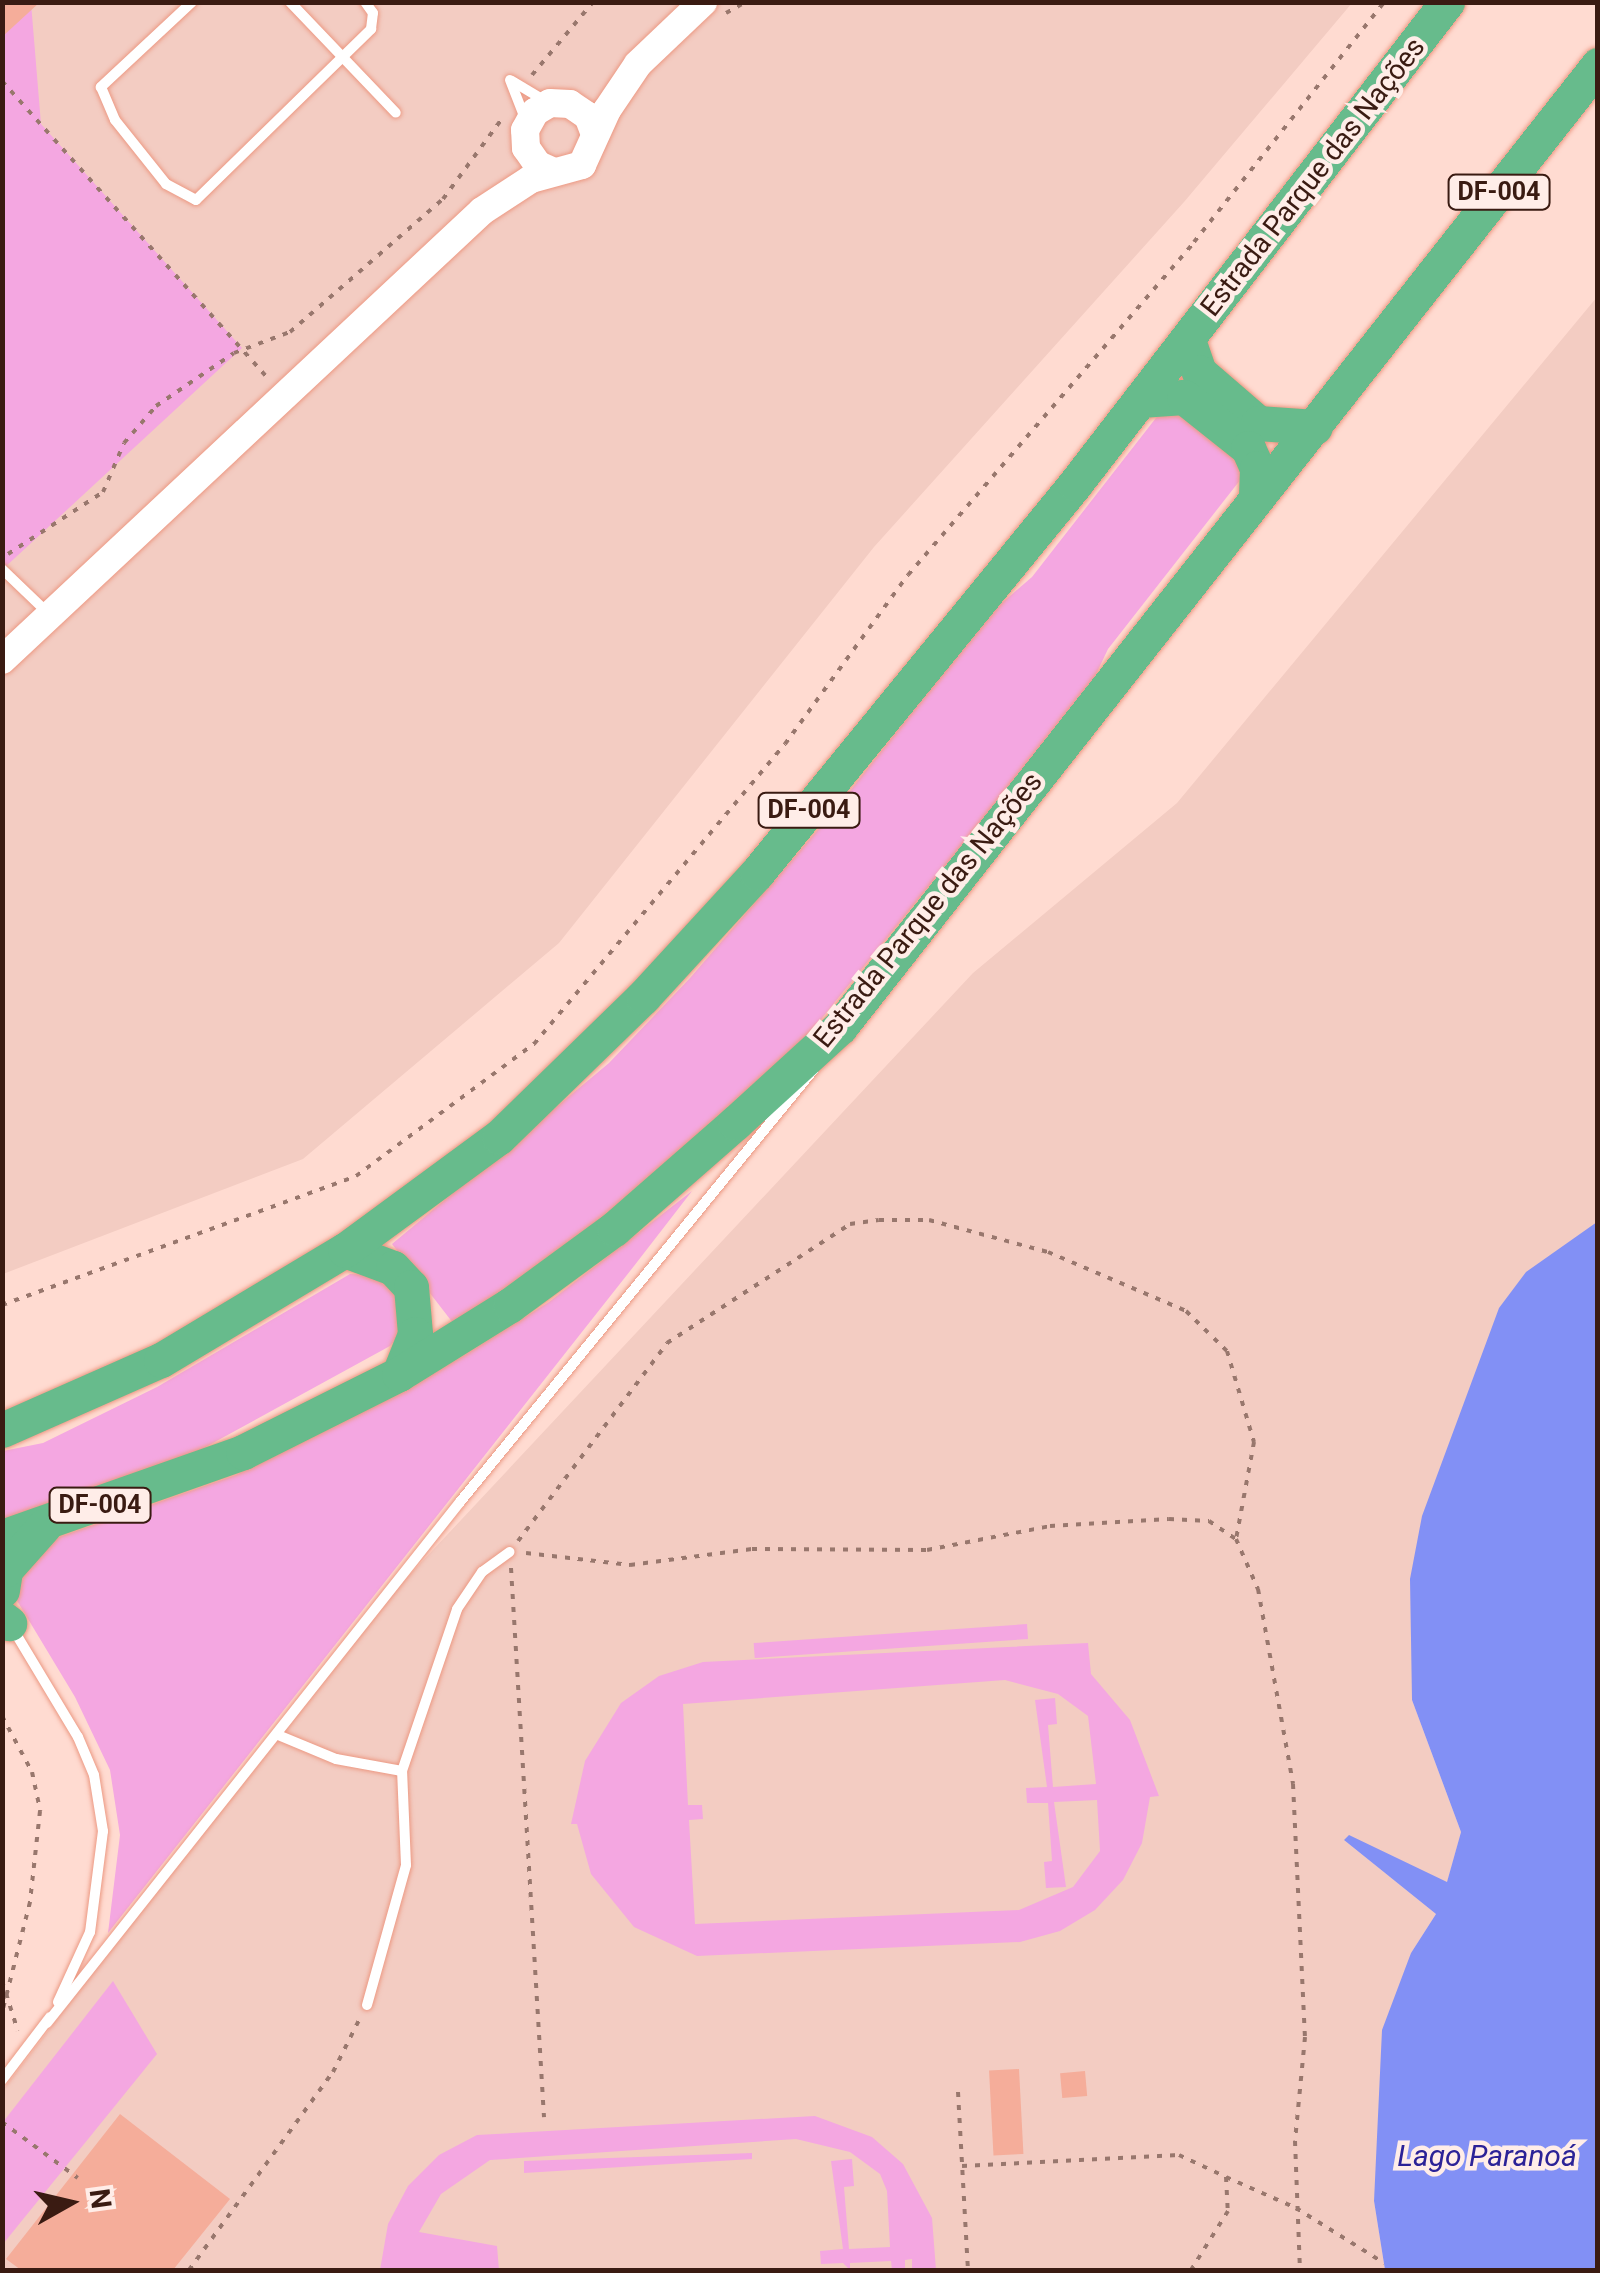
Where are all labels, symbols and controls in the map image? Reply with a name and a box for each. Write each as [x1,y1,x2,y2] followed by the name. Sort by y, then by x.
[1194,31,1432,323] street label: Estrada Parque das Nações
[1446,172,1552,212] road number: DF-004
[807,766,1049,1054] street label: Estrada Parque das Nações
[756,790,862,830] road number: DF-004
[48,1485,152,1525] road number: DF-004
[1397,2138,1577,2174] water label: Lago Paranoá
[20,2153,120,2253] north arrow
[82,2187,118,2211] text: N

